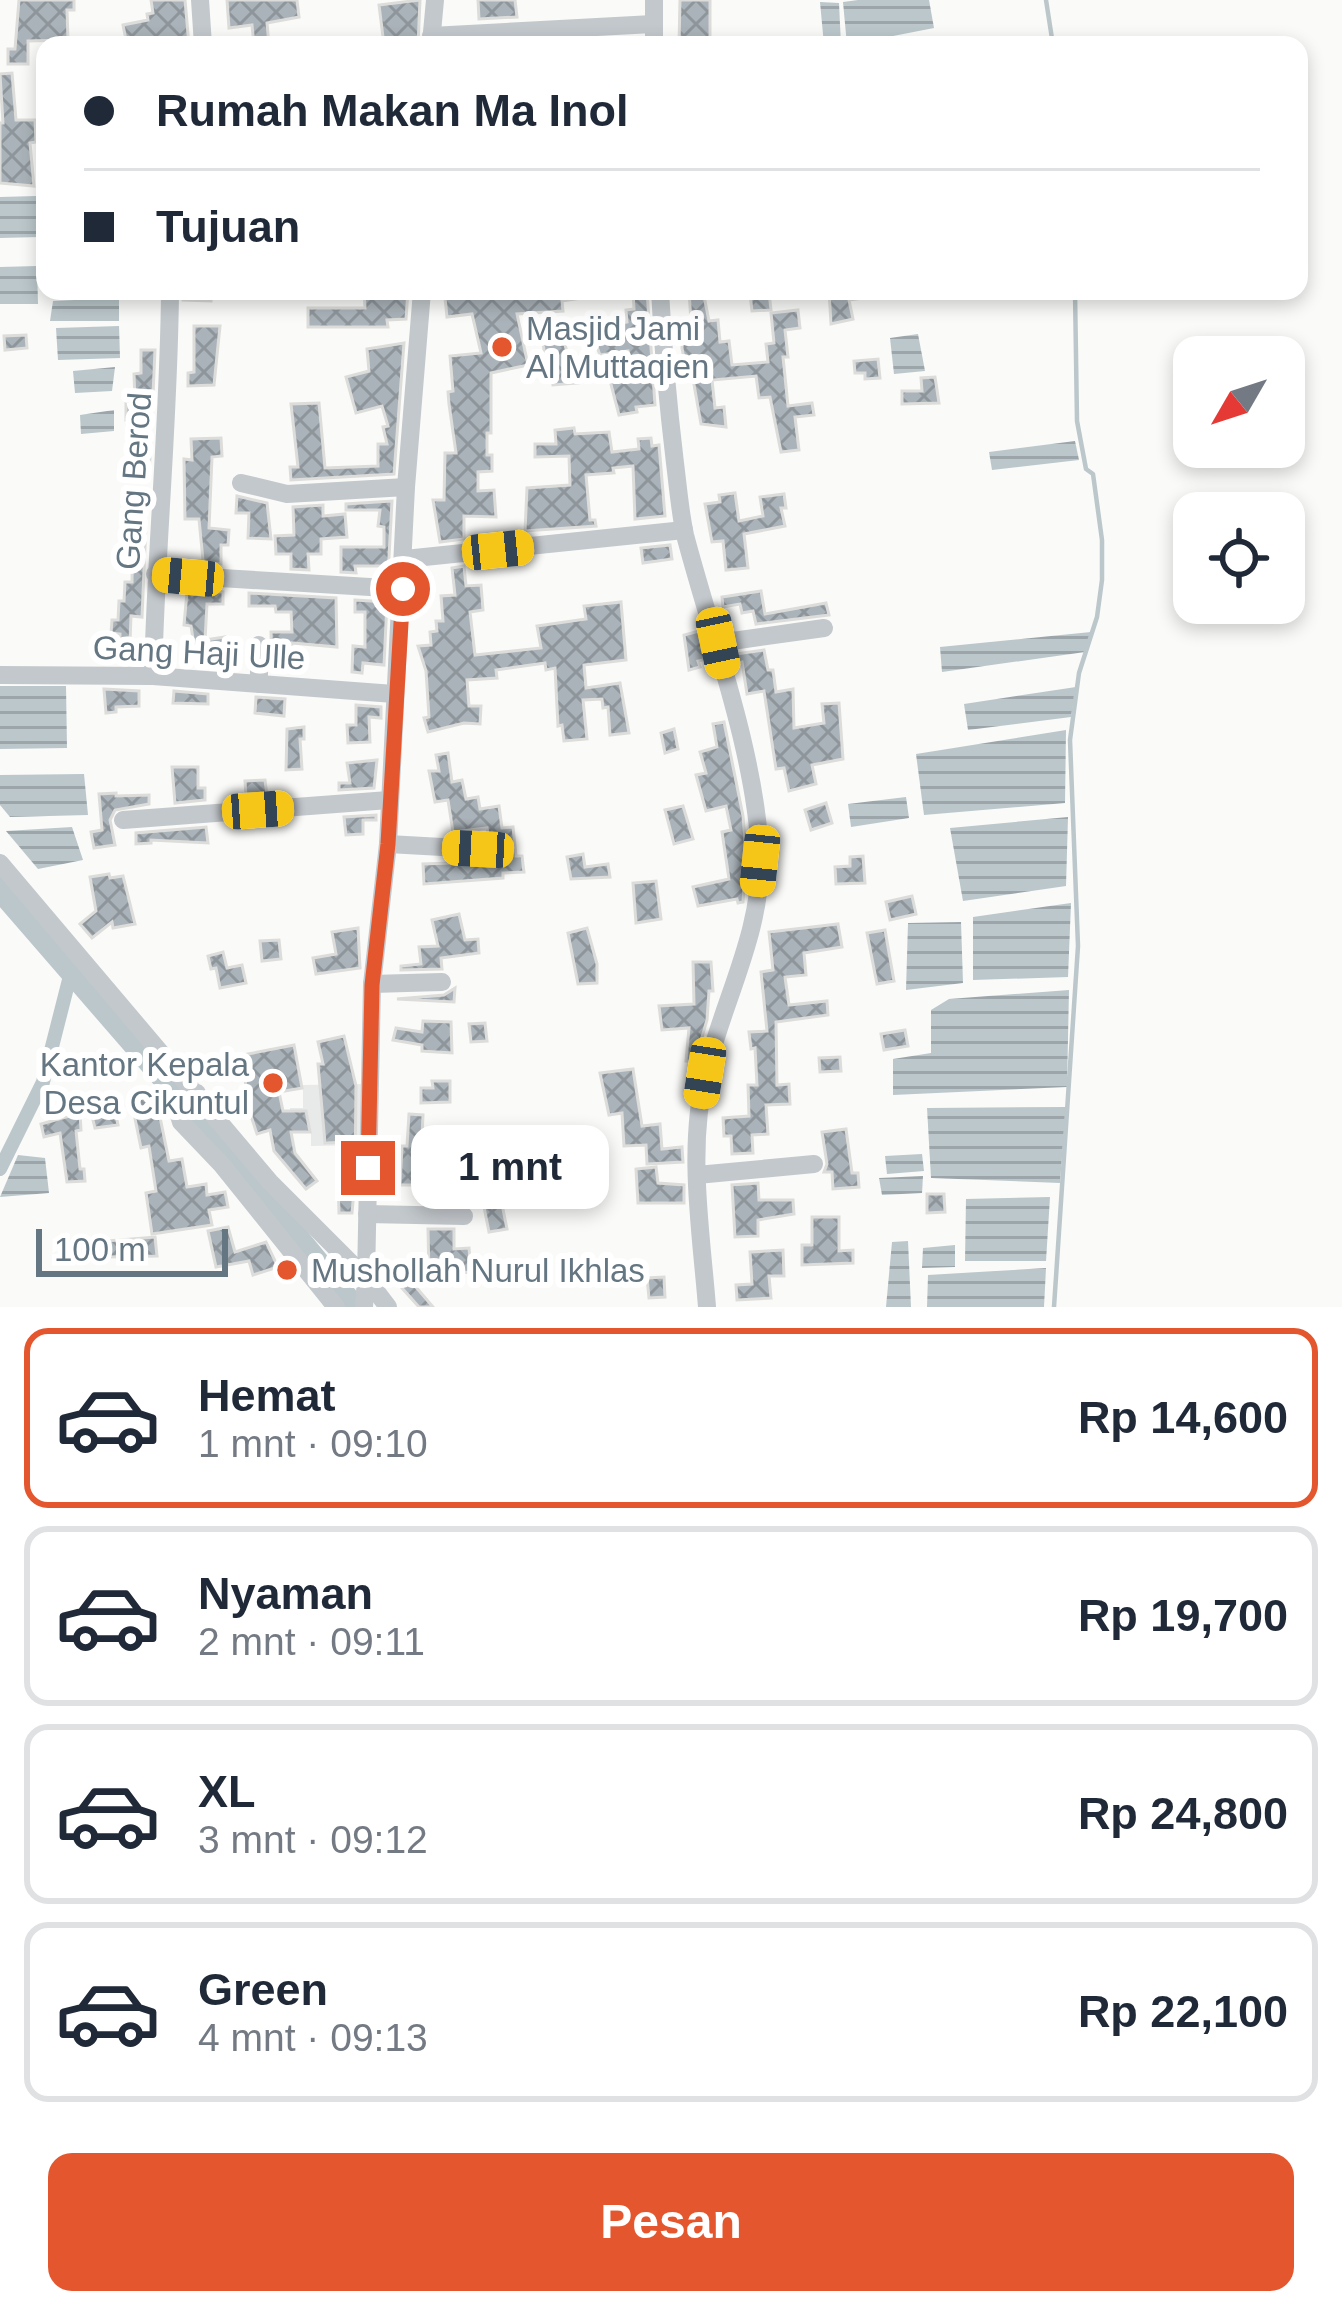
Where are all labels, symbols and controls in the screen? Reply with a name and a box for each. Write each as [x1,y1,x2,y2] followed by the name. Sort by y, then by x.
[156,85,629,136] text: Rumah Makan Ma Inol
[156,201,300,252] text: Tujuan
[526,310,709,385] place label: Masjid Jami Al Muttaqien
[489,334,515,360] marker: Masjid Jami Al Muttaqien
[1173,336,1305,468] north arrow
[1173,336,1305,624] map controls
[109,391,158,571] street label: Gang Berod
[1173,492,1305,624] button: locate
[460,528,536,572] car
[151,556,225,598] car
[376,562,430,616] route start
[693,604,743,682] car
[92,628,306,677] street label: Gang Haji Ulle
[221,790,295,830] car
[738,823,782,899] car
[441,829,515,869] car
[682,1035,728,1111] car
[40,1046,250,1121] place label: Kantor Kepala Desa Cikuntul
[260,1070,286,1096] marker: Kantor Kepala Desa Cikuntul
[410,1126,608,1210] callout: 1 mnt
[341,1141,395,1195] route end
[458,1145,562,1188] text: 1 mnt
[36,1223,228,1276] scale bar
[54,1231,146,1268] text: 100 m
[311,1252,645,1289] place label: Mushollah Nurul Ikhlas
[274,1257,300,1283] marker: Mushollah Nurul Ikhlas
[54,1364,162,1472] icon: car
[198,1370,336,1421] text: Hemat
[1078,1392,1288,1443] text: Rp 14,600
[198,1422,428,1465] text: 1 mnt · 09:10
[54,1562,162,1670] icon: car
[198,1568,373,1619] text: Nyaman
[1078,1590,1288,1641] text: Rp 19,700
[198,1620,425,1663] text: 2 mnt · 09:11
[54,1760,162,1868] icon: car
[198,1766,256,1817] text: XL
[1078,1788,1288,1839] text: Rp 24,800
[198,1818,428,1861] text: 3 mnt · 09:12
[54,1958,162,2066] icon: car
[198,1964,328,2015] text: Green
[1078,1986,1288,2037] text: Rp 22,100
[198,2016,428,2059] text: 4 mnt · 09:13
[48,2153,1294,2291] button: Pesan

